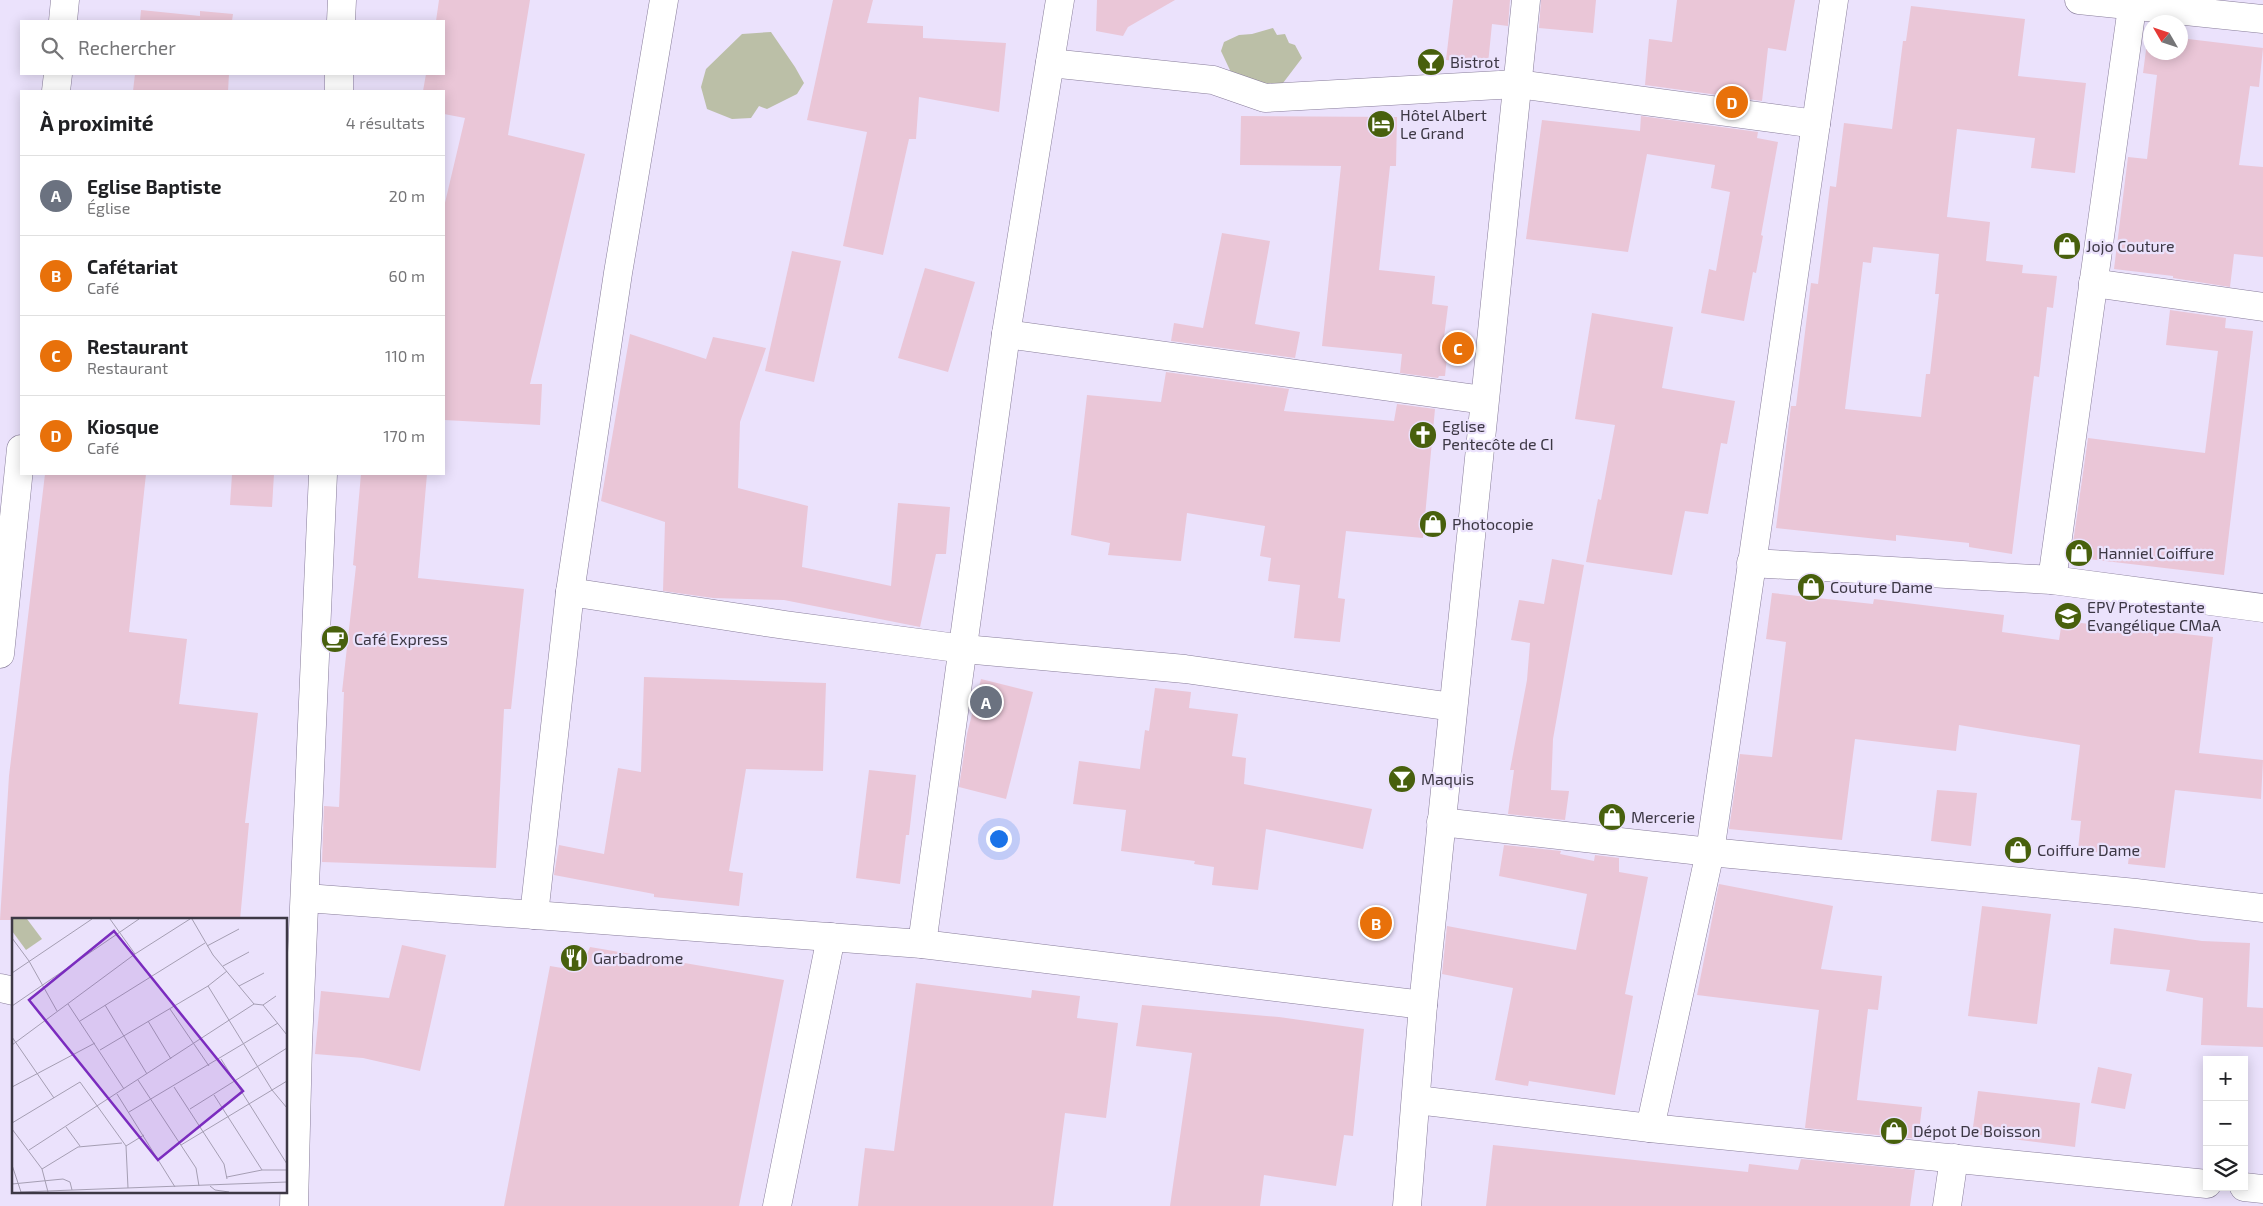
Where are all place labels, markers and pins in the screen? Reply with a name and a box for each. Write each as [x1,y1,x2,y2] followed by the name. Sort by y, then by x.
[1416,47,1446,77] bar icon: Bistrot
[1450,52,1500,71] place label: Bistrot
[1716,83,1748,121] pin: D
[1400,105,1487,142] place label: Hôtel Albert Le Grand
[1366,109,1396,139] hotel icon: Hôtel Albert Le Grand
[2052,231,2082,261] shop icon: Jojo Couture
[2086,236,2175,256] place label: Jojo Couture
[1442,329,1474,367] pin: C
[1442,416,1554,453] place label: Eglise Pentecôte de CI
[1408,420,1438,450] church icon: Eglise Pentecôte de CI
[1418,509,1448,539] shop icon: Photocopie
[1452,514,1534,533] place label: Photocopie
[2064,538,2094,568] shop icon: Hanniel Coiffure
[2098,543,2214,562] place label: Hanniel Coiffure
[1796,572,1826,602] shop icon: Couture Dame
[1830,577,1933,596] place label: Couture Dame
[2087,597,2221,634] place label: EPV Protestante Evangélique CMaA
[2053,601,2083,631] school or university icon: EPV Protestante Evangélique CMaA
[320,624,350,654] cafe icon: Café Express
[354,629,448,648] place label: Café Express
[970,683,1002,721] pin: A
[1387,764,1417,794] bar icon: Maquis
[1421,769,1474,788] place label: Maquis
[1597,802,1627,832] shop icon: Mercerie
[1631,807,1695,826] place label: Mercerie
[2003,835,2033,865] shop icon: Coiffure Dame
[2037,840,2140,859] place label: Coiffure Dame
[1360,904,1392,942] pin: B
[559,943,589,973] restaurant icon: Garbadrome
[593,948,683,967] place label: Garbadrome
[1879,1116,1909,1146] shop icon: Dépot De Boisson
[1913,1121,2041,1140] place label: Dépot De Boisson

